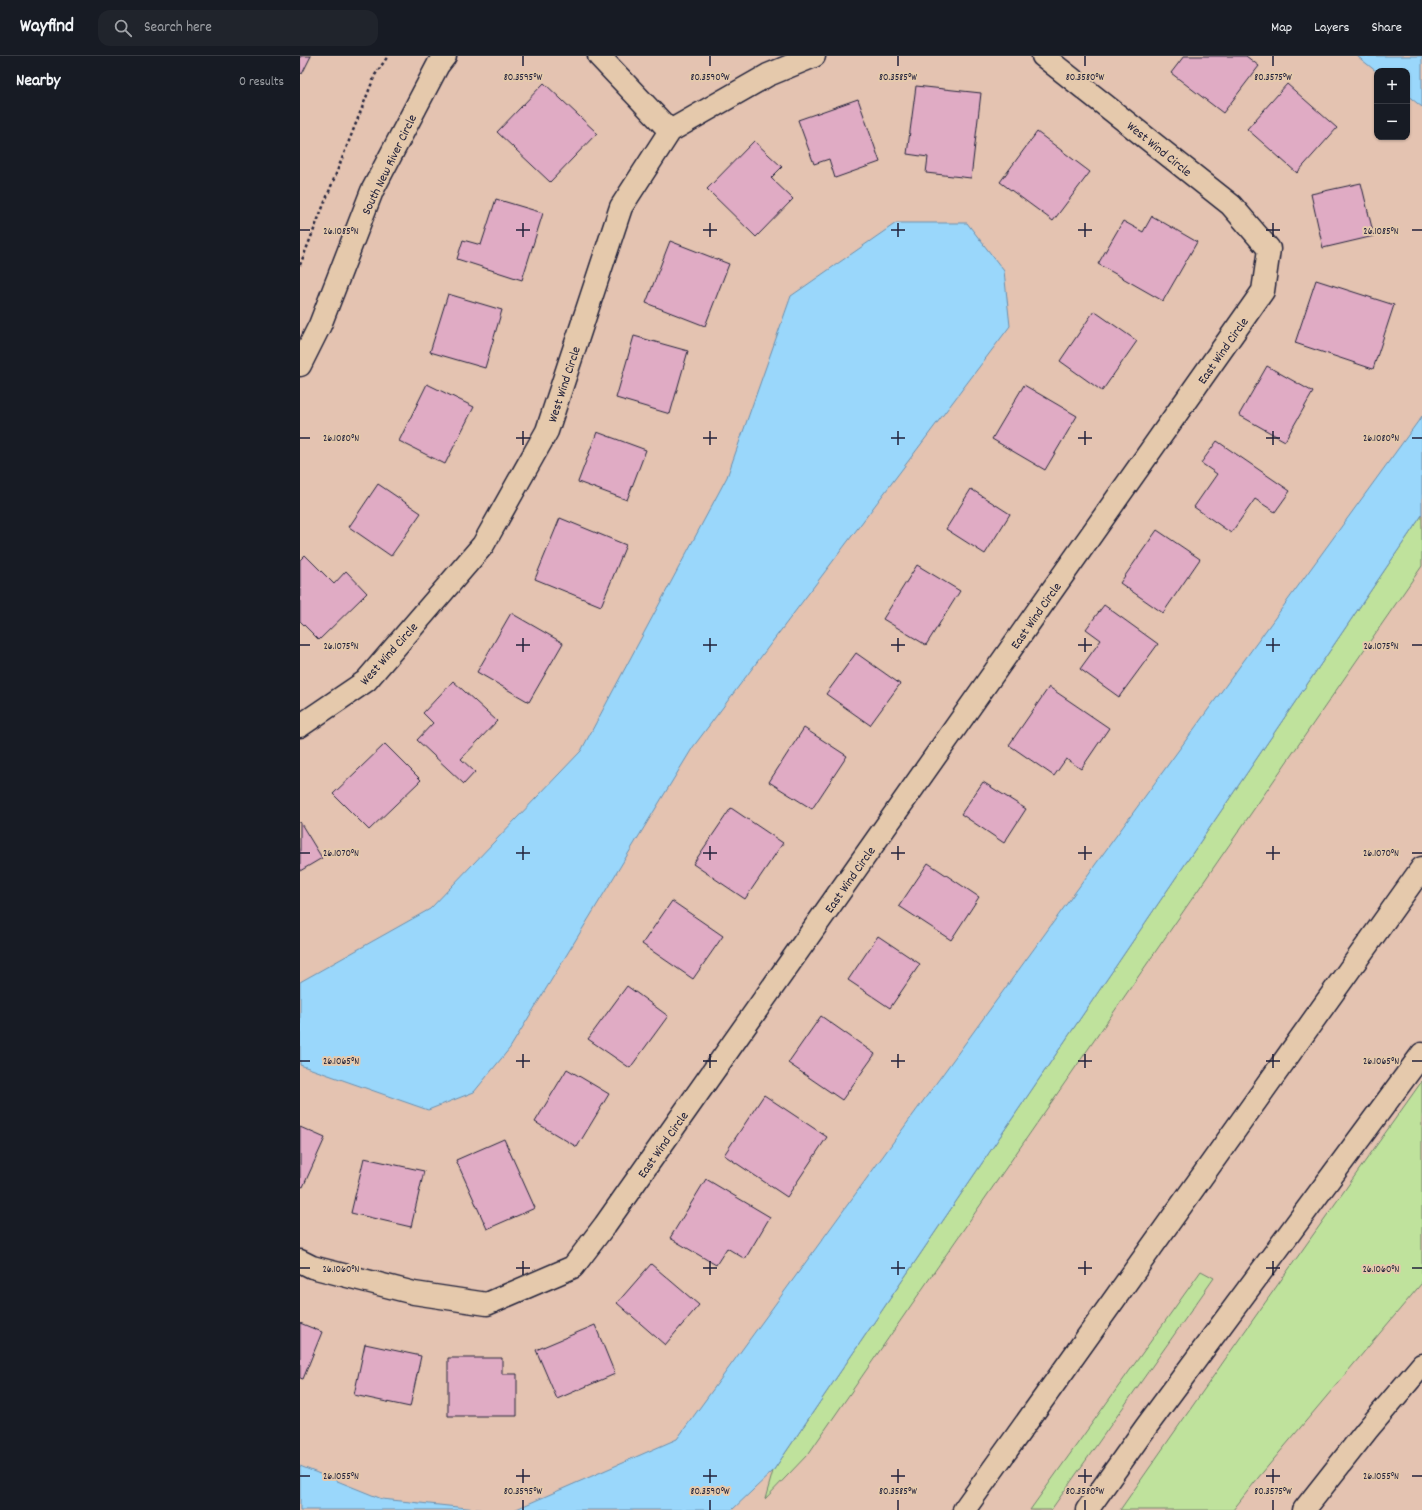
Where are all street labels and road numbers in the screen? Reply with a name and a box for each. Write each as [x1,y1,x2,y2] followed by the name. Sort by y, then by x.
[358,111,423,219] street label: South New River Circle
[1122,118,1195,182] street label: West Wind Circle
[1194,314,1254,389] street label: East Wind Circle
[544,344,587,425] street label: West Wind Circle
[1007,579,1067,654] street label: East Wind Circle
[356,619,424,690] street label: West Wind Circle
[821,843,881,918] street label: East Wind Circle
[634,1108,694,1183] street label: East Wind Circle

